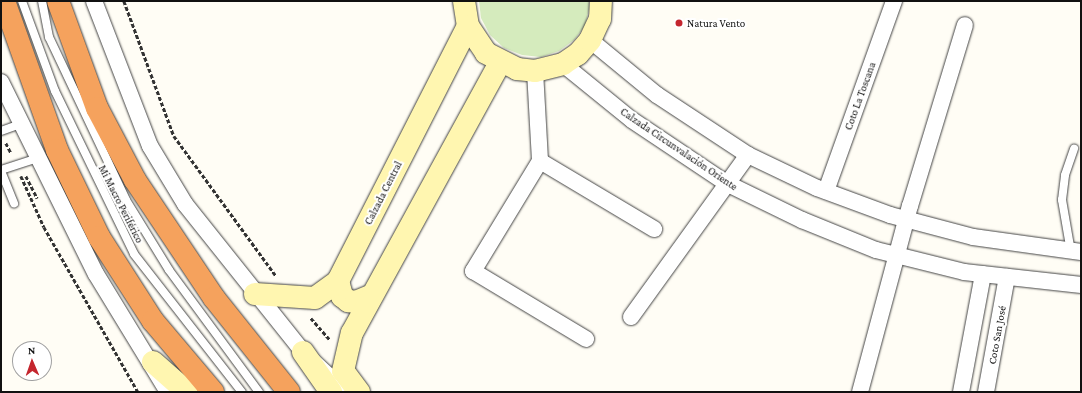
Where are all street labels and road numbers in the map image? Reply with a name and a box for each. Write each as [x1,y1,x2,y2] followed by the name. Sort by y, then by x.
[842,60,878,132] street label: Coto La Toscana
[618,105,740,193] street label: Calzada Circunvalación Oriente
[361,159,405,227] street label: Calzada Central
[96,163,146,245] street label: Mi Macro Periférico
[985,305,1009,365] street label: Coto San José

